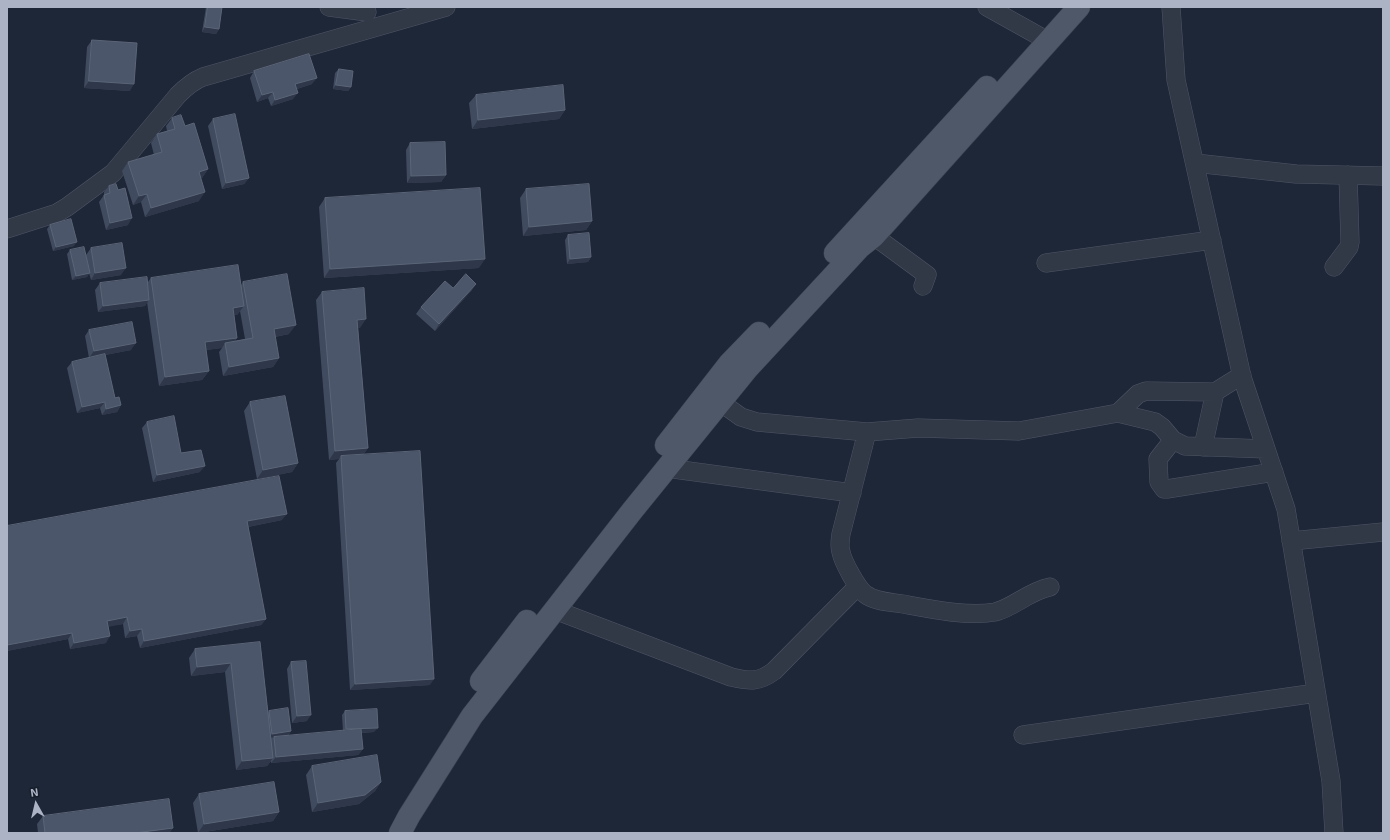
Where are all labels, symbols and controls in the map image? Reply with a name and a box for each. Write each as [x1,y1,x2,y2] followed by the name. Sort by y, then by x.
[16,784,56,824] north arrow
[29,785,39,799] text: N

